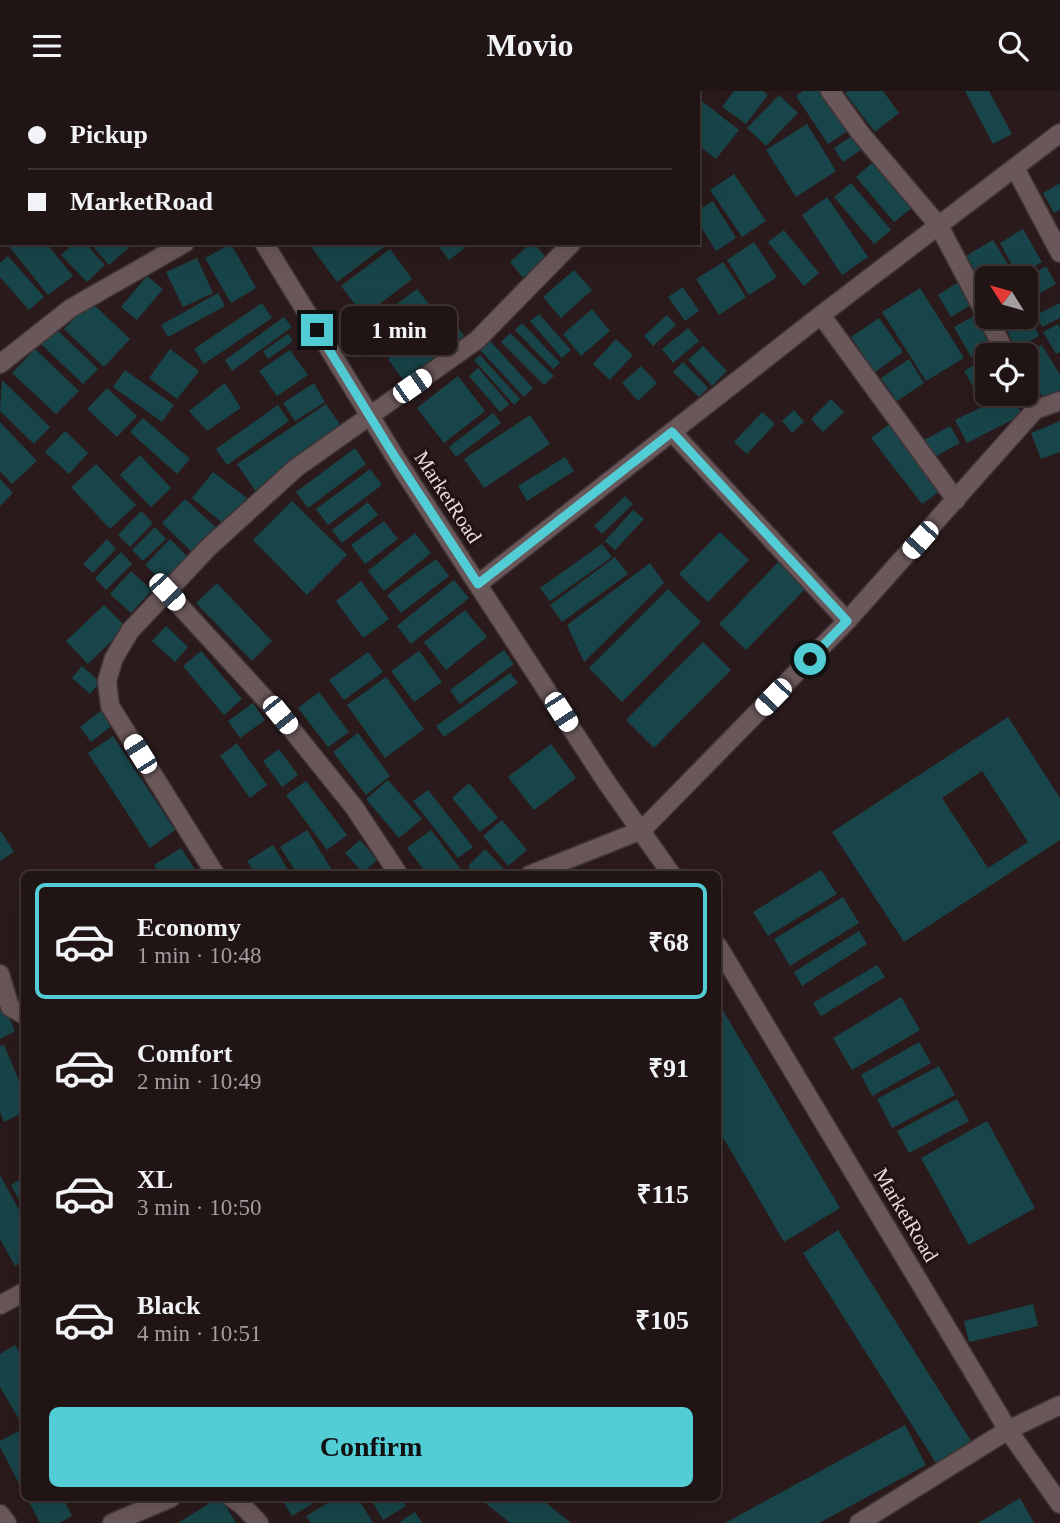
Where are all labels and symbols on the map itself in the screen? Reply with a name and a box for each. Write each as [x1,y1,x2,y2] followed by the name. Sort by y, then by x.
[975,266,1038,329] north arrow
[342,306,457,355] callout: 1 min
[301,314,333,346] route end
[389,365,436,407] car
[409,446,487,548] street label: MarketRoad
[899,517,942,563] car
[145,569,190,615] car
[794,643,826,675] route start
[751,675,796,719] car
[541,689,582,735] car
[259,692,302,738] car
[120,731,161,777] car
[869,1164,944,1267] street label: MarketRoad

